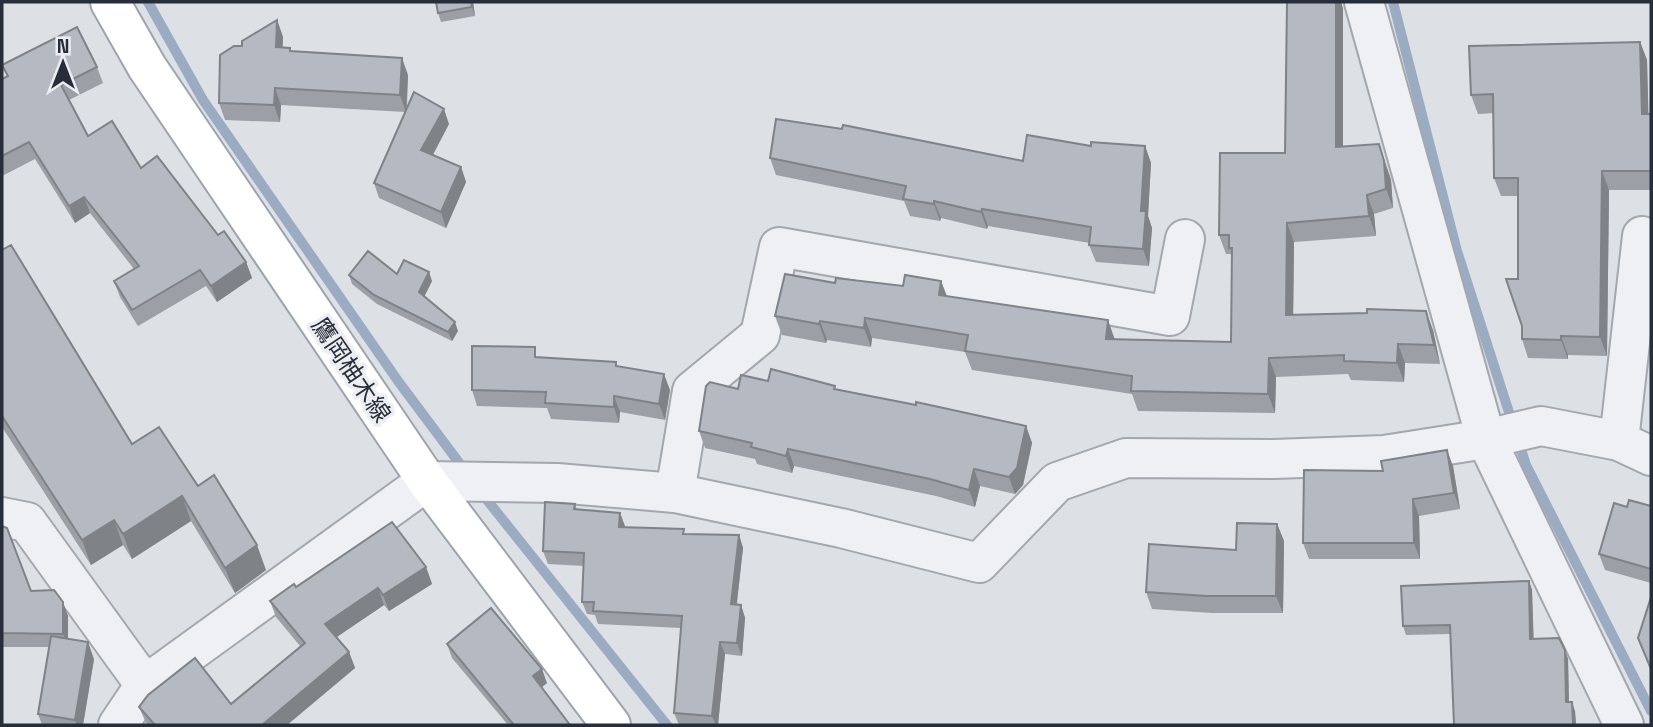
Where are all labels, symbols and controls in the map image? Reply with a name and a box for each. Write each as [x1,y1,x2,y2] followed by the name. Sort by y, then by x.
[28,28,98,98] north arrow
[57,34,69,59] text: N
[305,311,398,428] street label: 鷹岡柚木線

